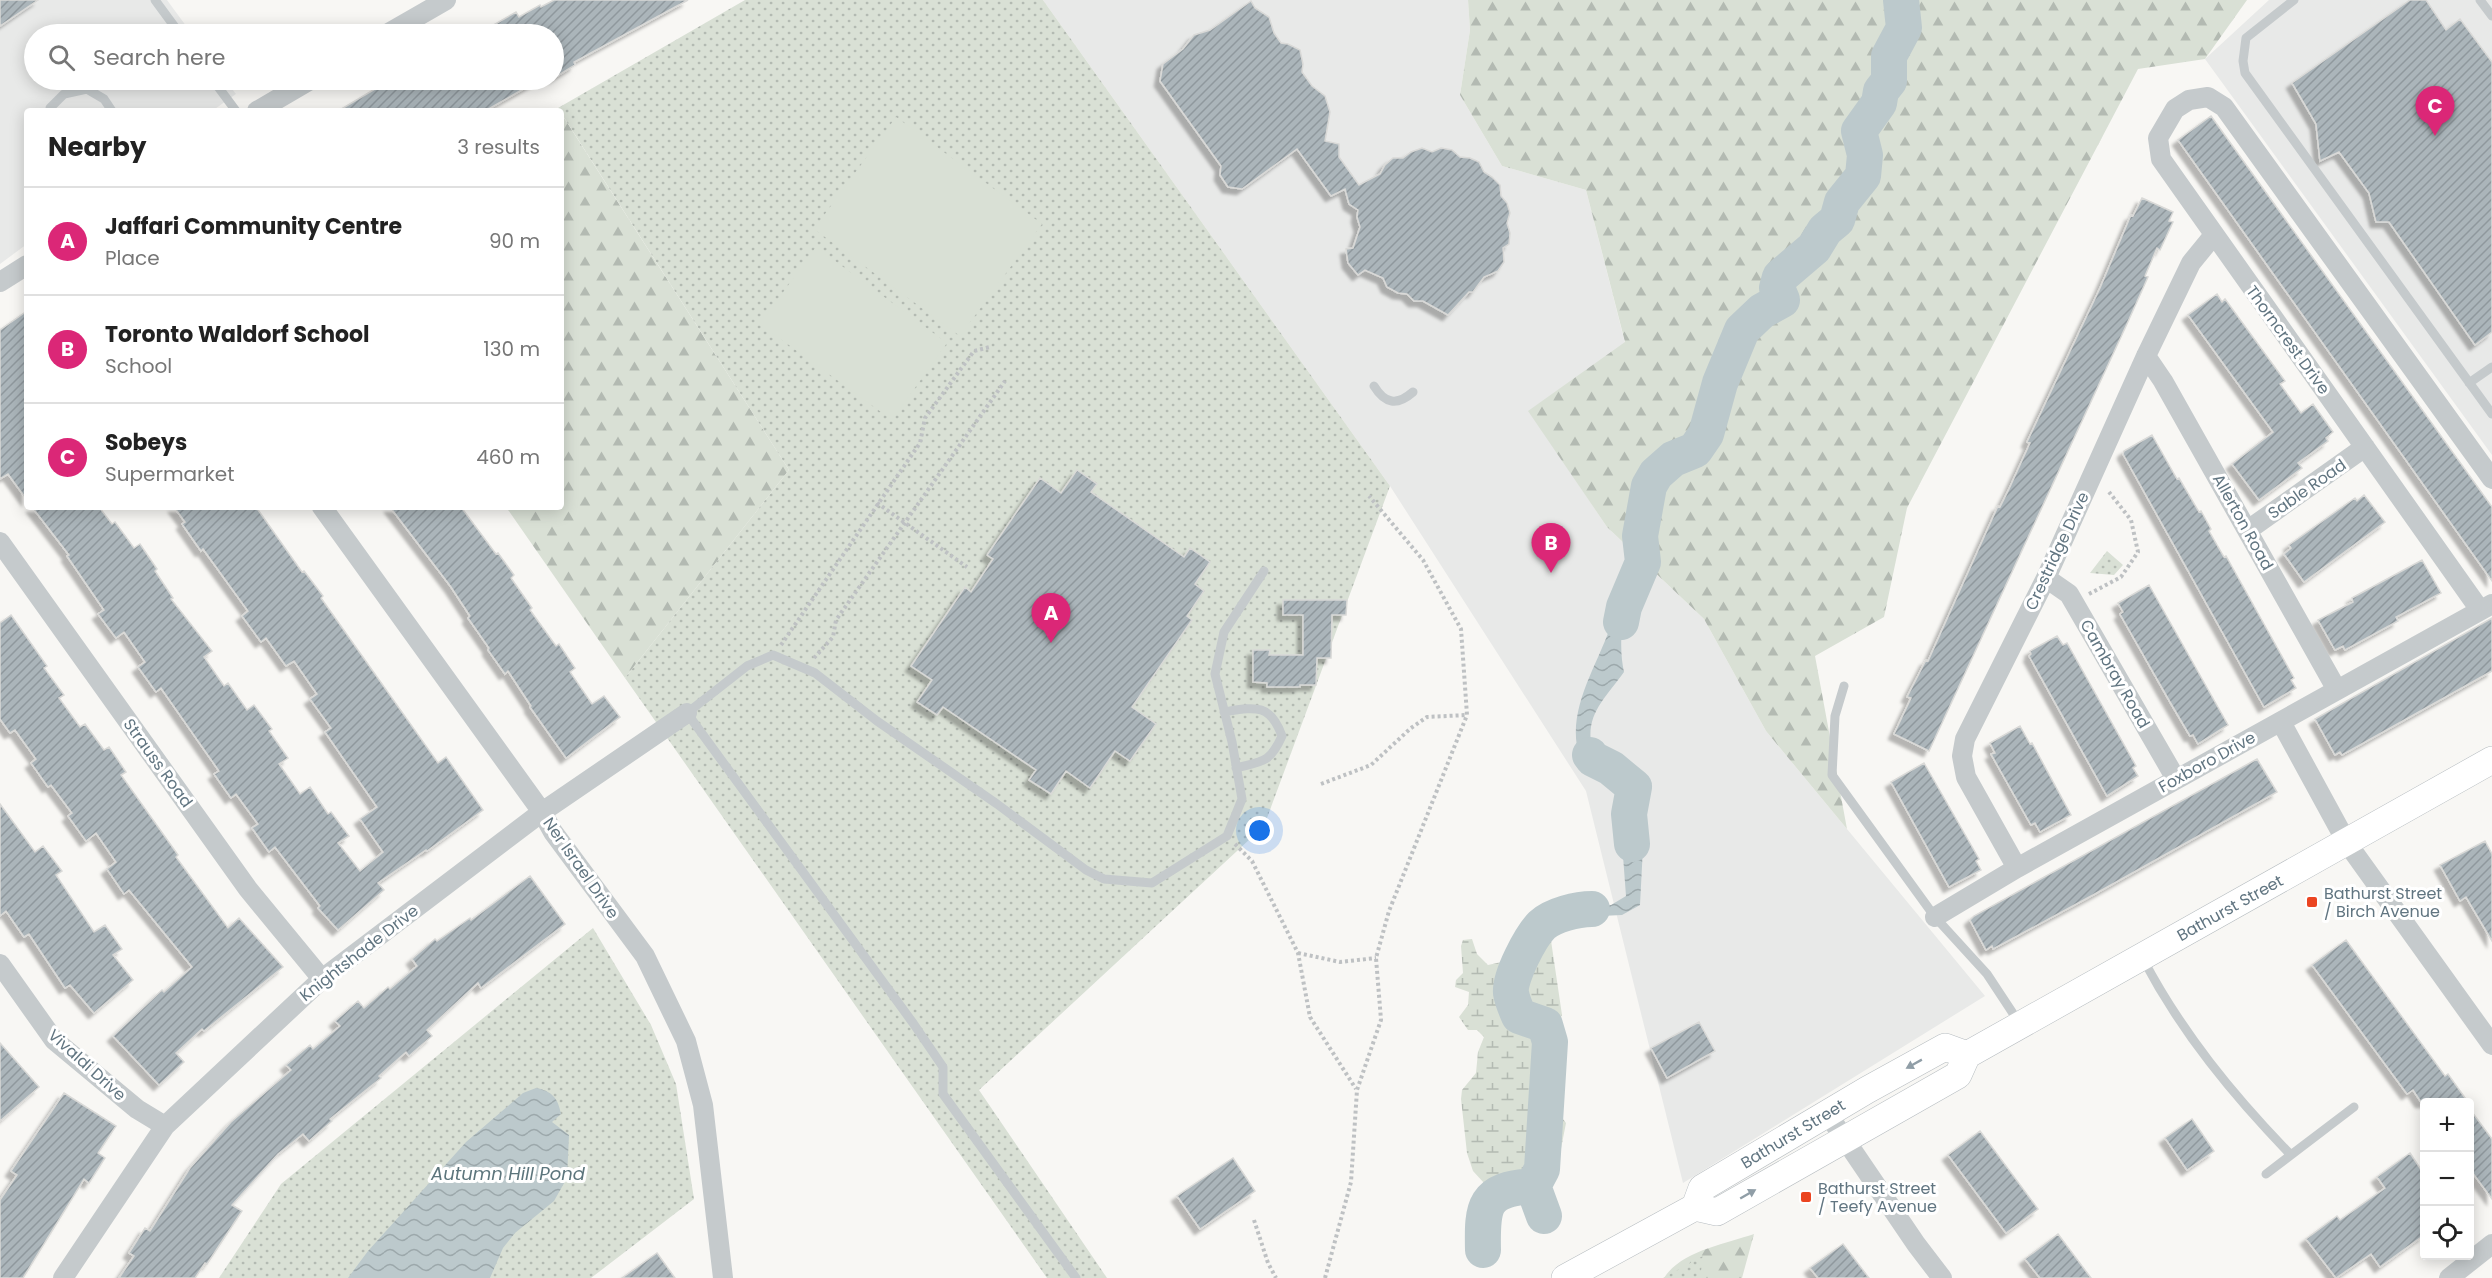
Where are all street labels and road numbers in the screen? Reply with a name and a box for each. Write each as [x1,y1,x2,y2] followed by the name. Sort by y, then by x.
[2241,281,2335,399] street label: Thorncrest Drive
[2263,454,2351,524] street label: Sable Road
[2207,470,2279,574] street label: Allerton Road
[2019,488,2095,614] street label: Crestridge Drive
[2075,615,2155,733] street label: Cambray Road
[118,714,198,812] street label: Strauss Road
[2154,726,2260,798] street label: Foxboro Drive
[538,813,625,923] street label: Ner Israel Drive
[2173,869,2287,947] street label: Bathurst Street
[295,899,423,1007] street label: Knightshade Drive
[43,1024,131,1106] street label: Vivaldi Drive
[1736,1094,1850,1174] street label: Bathurst Street

